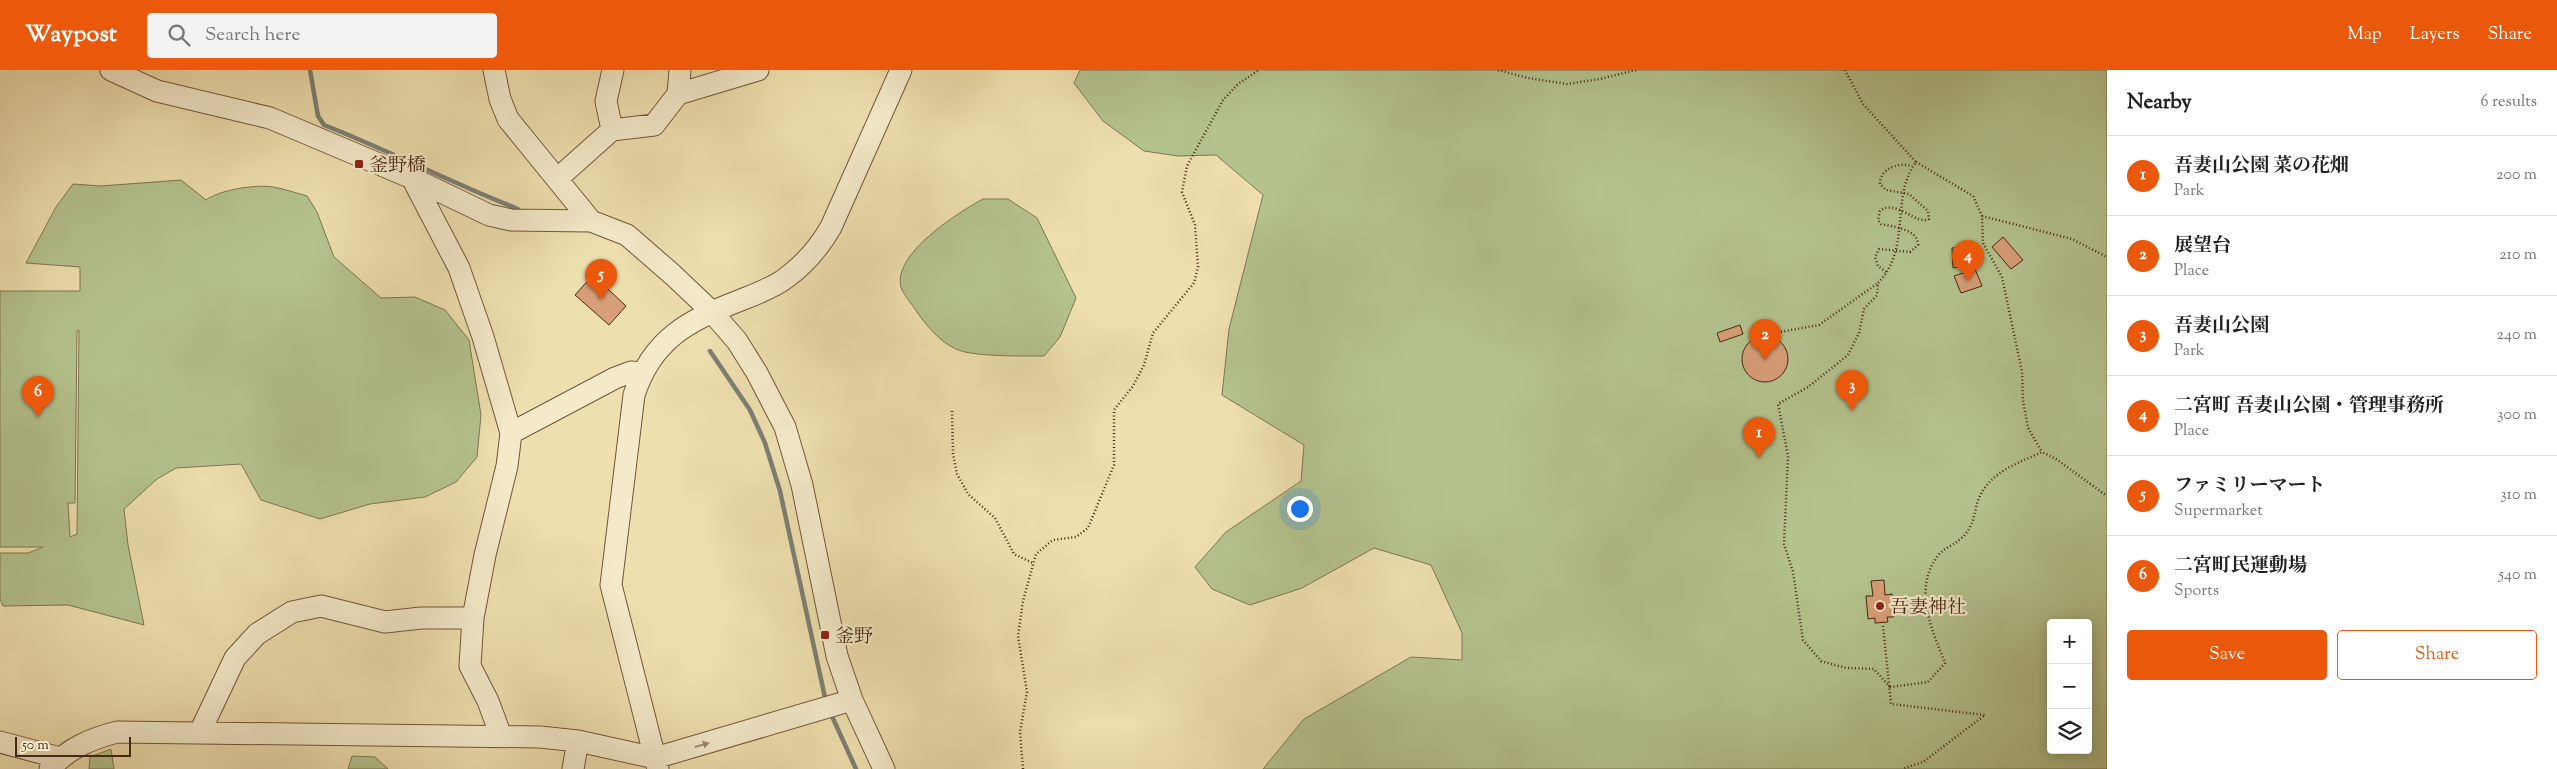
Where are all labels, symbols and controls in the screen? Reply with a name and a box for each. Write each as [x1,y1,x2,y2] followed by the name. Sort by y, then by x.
[147,13,497,58] search box
[25,18,117,52] text: Waypost
[165,21,193,49] icon: search
[205,22,300,49] text: Search here
[2347,22,2382,48] text: Map
[2410,22,2460,48] text: Layers
[2488,22,2532,48] text: Share
[2127,88,2192,118] text: Nearby
[2481,91,2537,114] text: 6 results
[369,153,426,180] place label: 釜野橋
[2174,153,2349,180] text: 吾妻山公園 菜の花畑
[353,158,365,170] marker: 釜野橋
[2140,164,2146,187] text: 1
[2496,164,2537,187] text: 200 m
[2174,180,2205,203] text: Park
[2174,233,2231,260] text: 展望台
[1952,240,1984,281] pin: 4
[2139,244,2147,267] text: 2
[2499,244,2537,267] text: 210 m
[585,259,617,300] pin: 5
[2174,260,2209,283] text: Place
[2174,313,2269,340] text: 吾妻山公園
[1749,319,1781,360] pin: 2
[2140,324,2146,347] text: 3
[2496,324,2537,347] text: 240 m
[2174,340,2205,363] text: Park
[1836,370,1868,411] pin: 3
[22,376,54,417] pin: 6
[2174,393,2444,420] text: 二宮町 吾妻山公園・管理事務所
[2139,404,2147,427] text: 4
[2497,404,2537,427] text: 300 m
[1743,417,1775,458] pin: 1
[2174,420,2209,443] text: Place
[2174,473,2326,500] text: ファミリーマート
[2140,484,2146,507] text: 5
[2500,484,2537,507] text: 310 m
[1287,496,1313,522] your location
[2174,500,2263,523] text: Supermarket
[2174,553,2307,580] text: 二宮町民運動場
[2139,564,2147,587] text: 6
[2499,564,2537,587] text: 540 m
[2174,580,2219,603] text: Sports
[1890,595,1966,622] place label: 吾妻神社
[1874,600,1886,612] marker: 吾妻神社
[2047,619,2092,754] map controls
[2047,619,2092,664] button: +
[835,624,873,651] place label: 釜野
[819,629,831,641] marker: 釜野
[2127,630,2327,680] button: Save
[2337,630,2537,680] button: Share
[2047,664,2092,709] button: −
[2047,709,2092,754] button: layers
[15,734,131,757] scale bar
[22,736,49,756] text: 50 m
[694,740,709,748] one-way arrow

